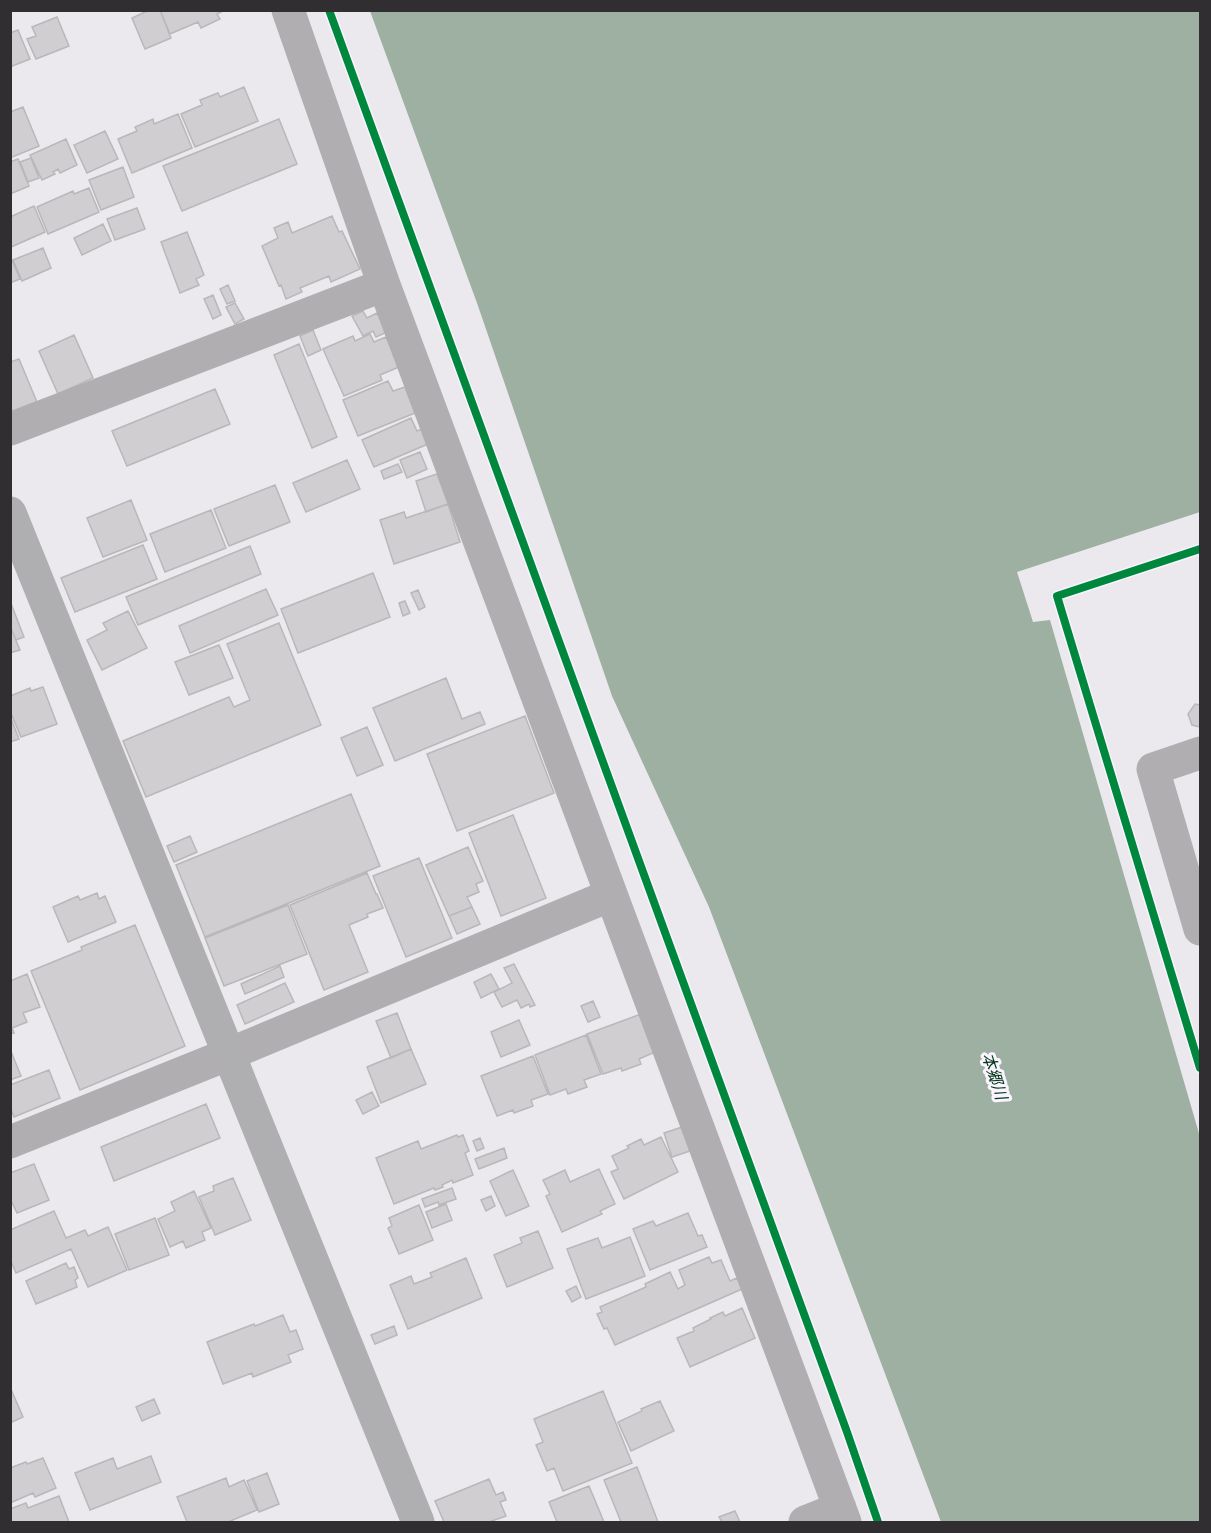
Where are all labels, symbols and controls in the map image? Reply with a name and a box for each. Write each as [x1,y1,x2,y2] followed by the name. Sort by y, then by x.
[979,1050,1013,1104] water label: 本郷川

